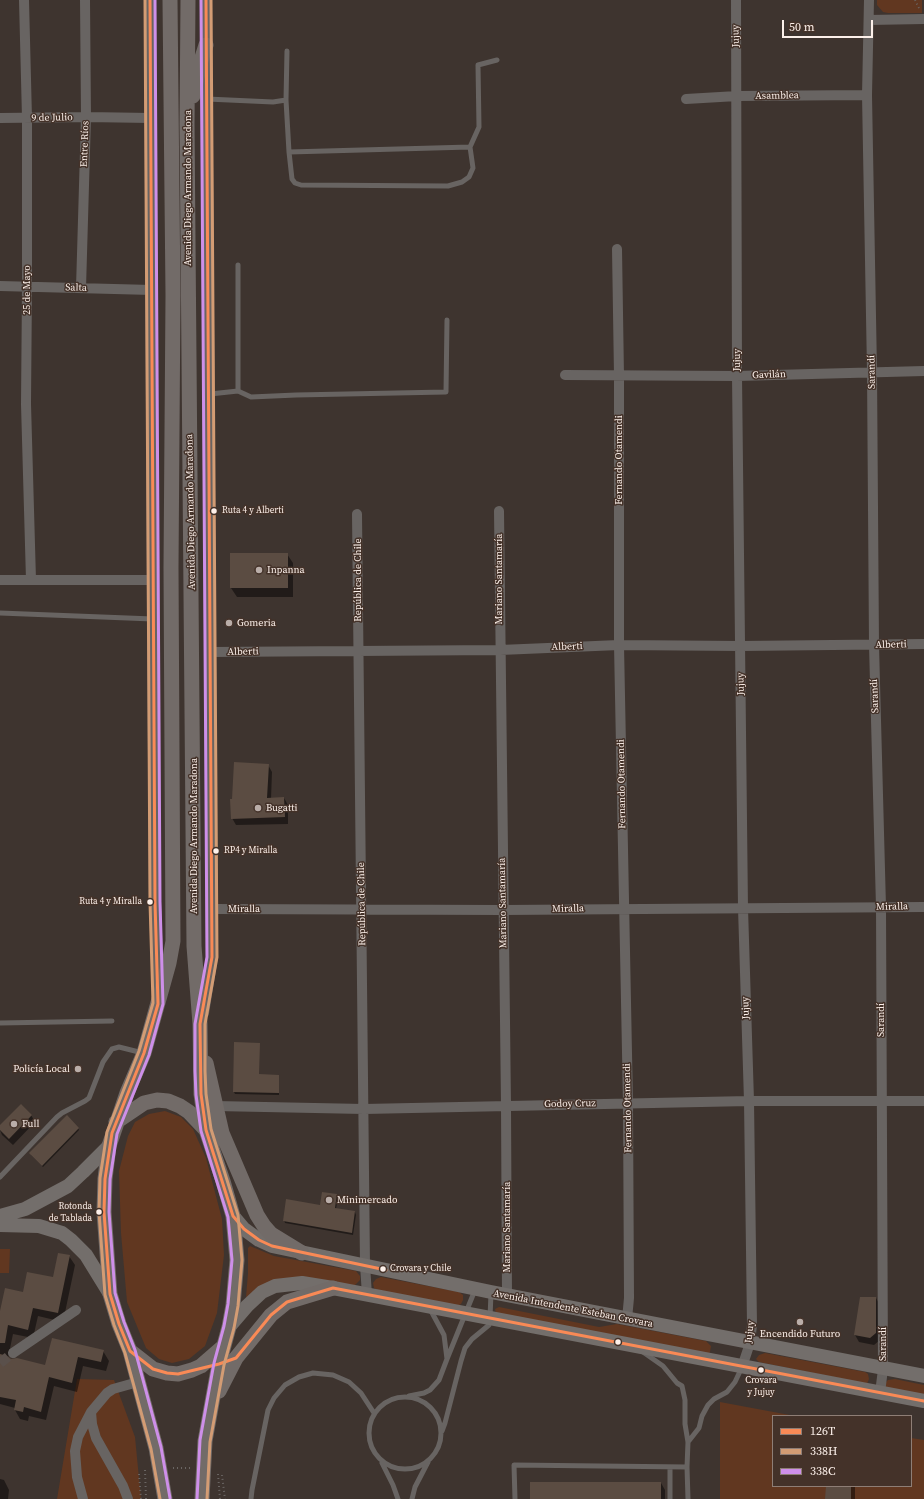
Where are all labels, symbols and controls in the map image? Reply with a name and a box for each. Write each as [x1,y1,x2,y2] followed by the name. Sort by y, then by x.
[784,12,875,38] scale bar
[789,19,815,35] text: 50 m
[730,25,742,47] street label: Jujuy
[755,90,799,102] street label: Asamblea
[182,110,194,266] street label: Avenida Diego Armando Maradona
[31,112,73,124] street label: 9 de Julio
[78,121,92,167] street label: Entre Ríos
[21,265,33,315] street label: 25 de Mayo
[65,282,87,294] street label: Salta
[731,349,743,371] street label: Jujuy
[866,355,878,389] street label: Sarandí
[752,368,786,382] street label: Gavilán
[613,415,625,505] street label: Fernando Otamendi
[184,434,198,590] street label: Avenida Diego Armando Maradona
[209,506,219,516] marker: Ruta 4 y Alberti
[222,506,284,516] place label: Ruta 4 y Alberti
[493,534,505,624] street label: Mariano Santamaría
[352,538,364,622] street label: República de Chile
[267,564,305,576] place label: Inpanna
[254,565,264,575] marker: Inpanna
[237,617,276,629] place label: Gomeria
[224,618,234,628] marker: Gomeria
[875,639,907,651] street label: Alberti
[551,640,583,654] street label: Alberti
[227,646,259,658] street label: Alberti
[735,673,747,695] street label: Jujuy
[868,679,882,713] street label: Sarandí
[615,739,629,829] street label: Fernando Otamendi
[188,758,200,914] street label: Avenida Diego Armando Maradona
[266,802,297,814] place label: Bugatti
[253,803,263,813] marker: Bugatti
[211,846,221,856] marker: RP4 y Miralla
[224,846,277,856] place label: RP4 y Miralla
[496,858,510,948] street label: Mariano Santamaría
[355,862,369,946] street label: República de Chile
[79,897,142,907] place label: Ruta 4 y Miralla
[145,897,155,907] marker: Ruta 4 y Miralla
[876,901,908,913] street label: Miralla
[228,903,260,915] street label: Miralla
[552,903,584,915] street label: Miralla
[740,996,752,1020] street label: Jujuy
[875,1003,887,1037] street label: Sarandí
[13,1063,70,1075] place label: Policía Local
[621,1063,635,1153] street label: Fernando Otamendi
[73,1064,83,1074] marker: Policía Local
[544,1098,596,1110] street label: Godoy Cruz
[22,1118,39,1130] place label: Full
[9,1119,19,1129] marker: Full
[501,1182,513,1272] street label: Mariano Santamaría
[337,1194,397,1206] place label: Minimercado
[324,1195,334,1205] marker: Minimercado
[49,1202,92,1223] place label: Rotonda de Tablada
[94,1207,104,1217] marker: Rotonda de Tablada
[378,1264,388,1274] marker: Crovara y Chile
[390,1264,451,1274] place label: Crovara y Chile
[492,1288,654,1330] street label: Avenida Intendente Esteban Crovara
[795,1317,805,1327] marker: Encendido Futuro
[743,1320,757,1344] street label: Jujuy
[877,1327,889,1361] street label: Sarandí
[760,1328,840,1340] place label: Encendido Futuro
[613,1337,623,1347] unlabelled marker
[756,1365,766,1375] marker: Crovara y Jujuy
[745,1376,777,1397] place label: Crovara y Jujuy
[772,1415,912,1487] legend
[810,1423,835,1439] text: 126T
[810,1443,837,1459] text: 338H
[810,1463,836,1479] text: 338C

